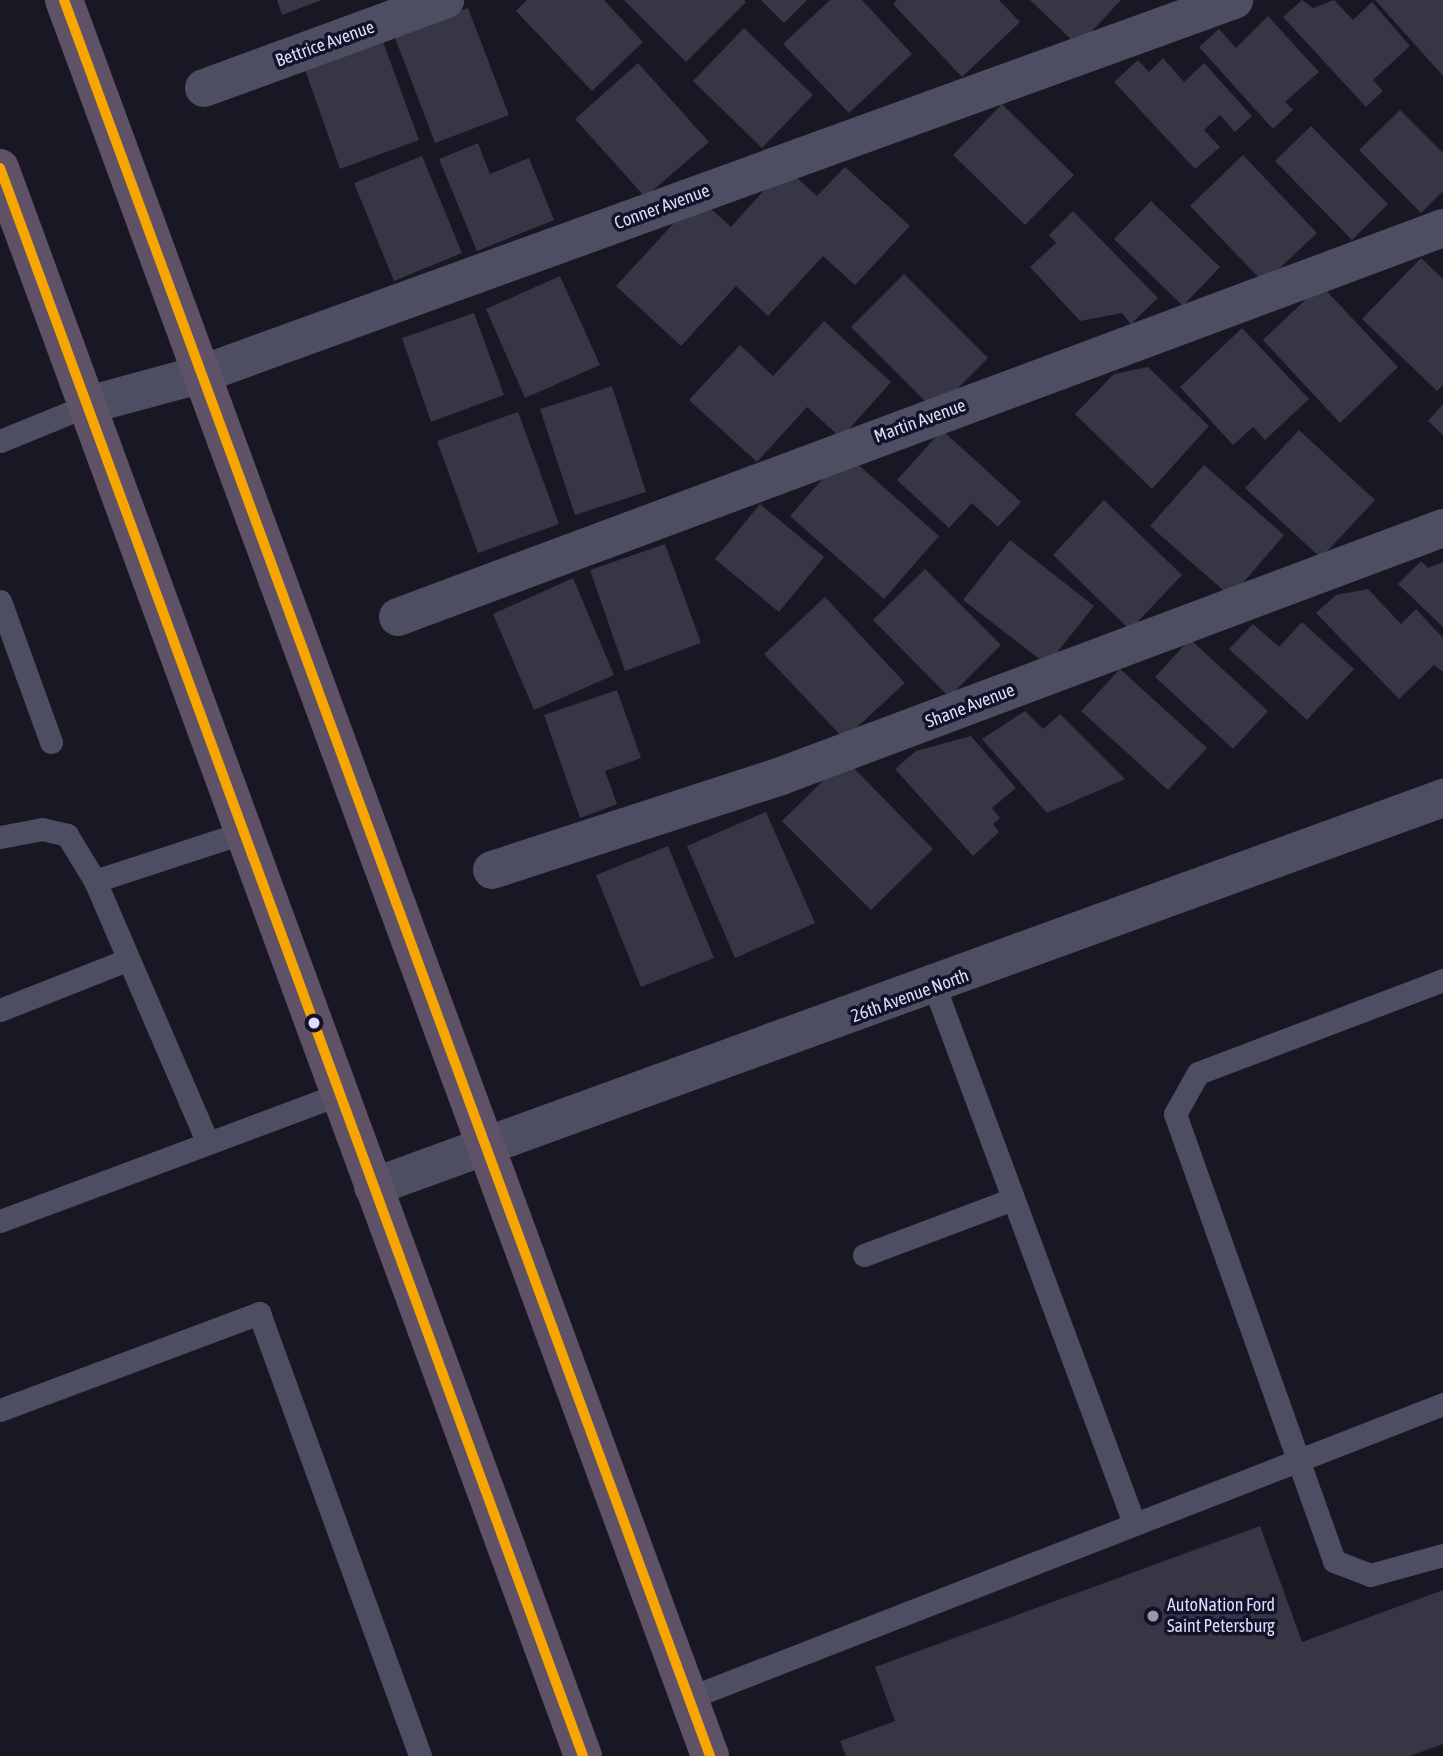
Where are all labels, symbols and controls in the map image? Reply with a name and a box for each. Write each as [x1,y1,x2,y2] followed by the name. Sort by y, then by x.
[273,16,377,72] street label: Bettrice Avenue
[611,180,713,234] street label: Conner Avenue
[871,394,969,448] street label: Martin Avenue
[922,679,1018,733] street label: Shane Avenue
[848,965,972,1027] street label: 26th Avenue North
[307,1016,321,1030] unlabelled marker
[1167,1595,1275,1638] place label: AutoNation Ford Saint Petersburg
[1145,1608,1161,1624] marker: AutoNation Ford Saint Petersburg

